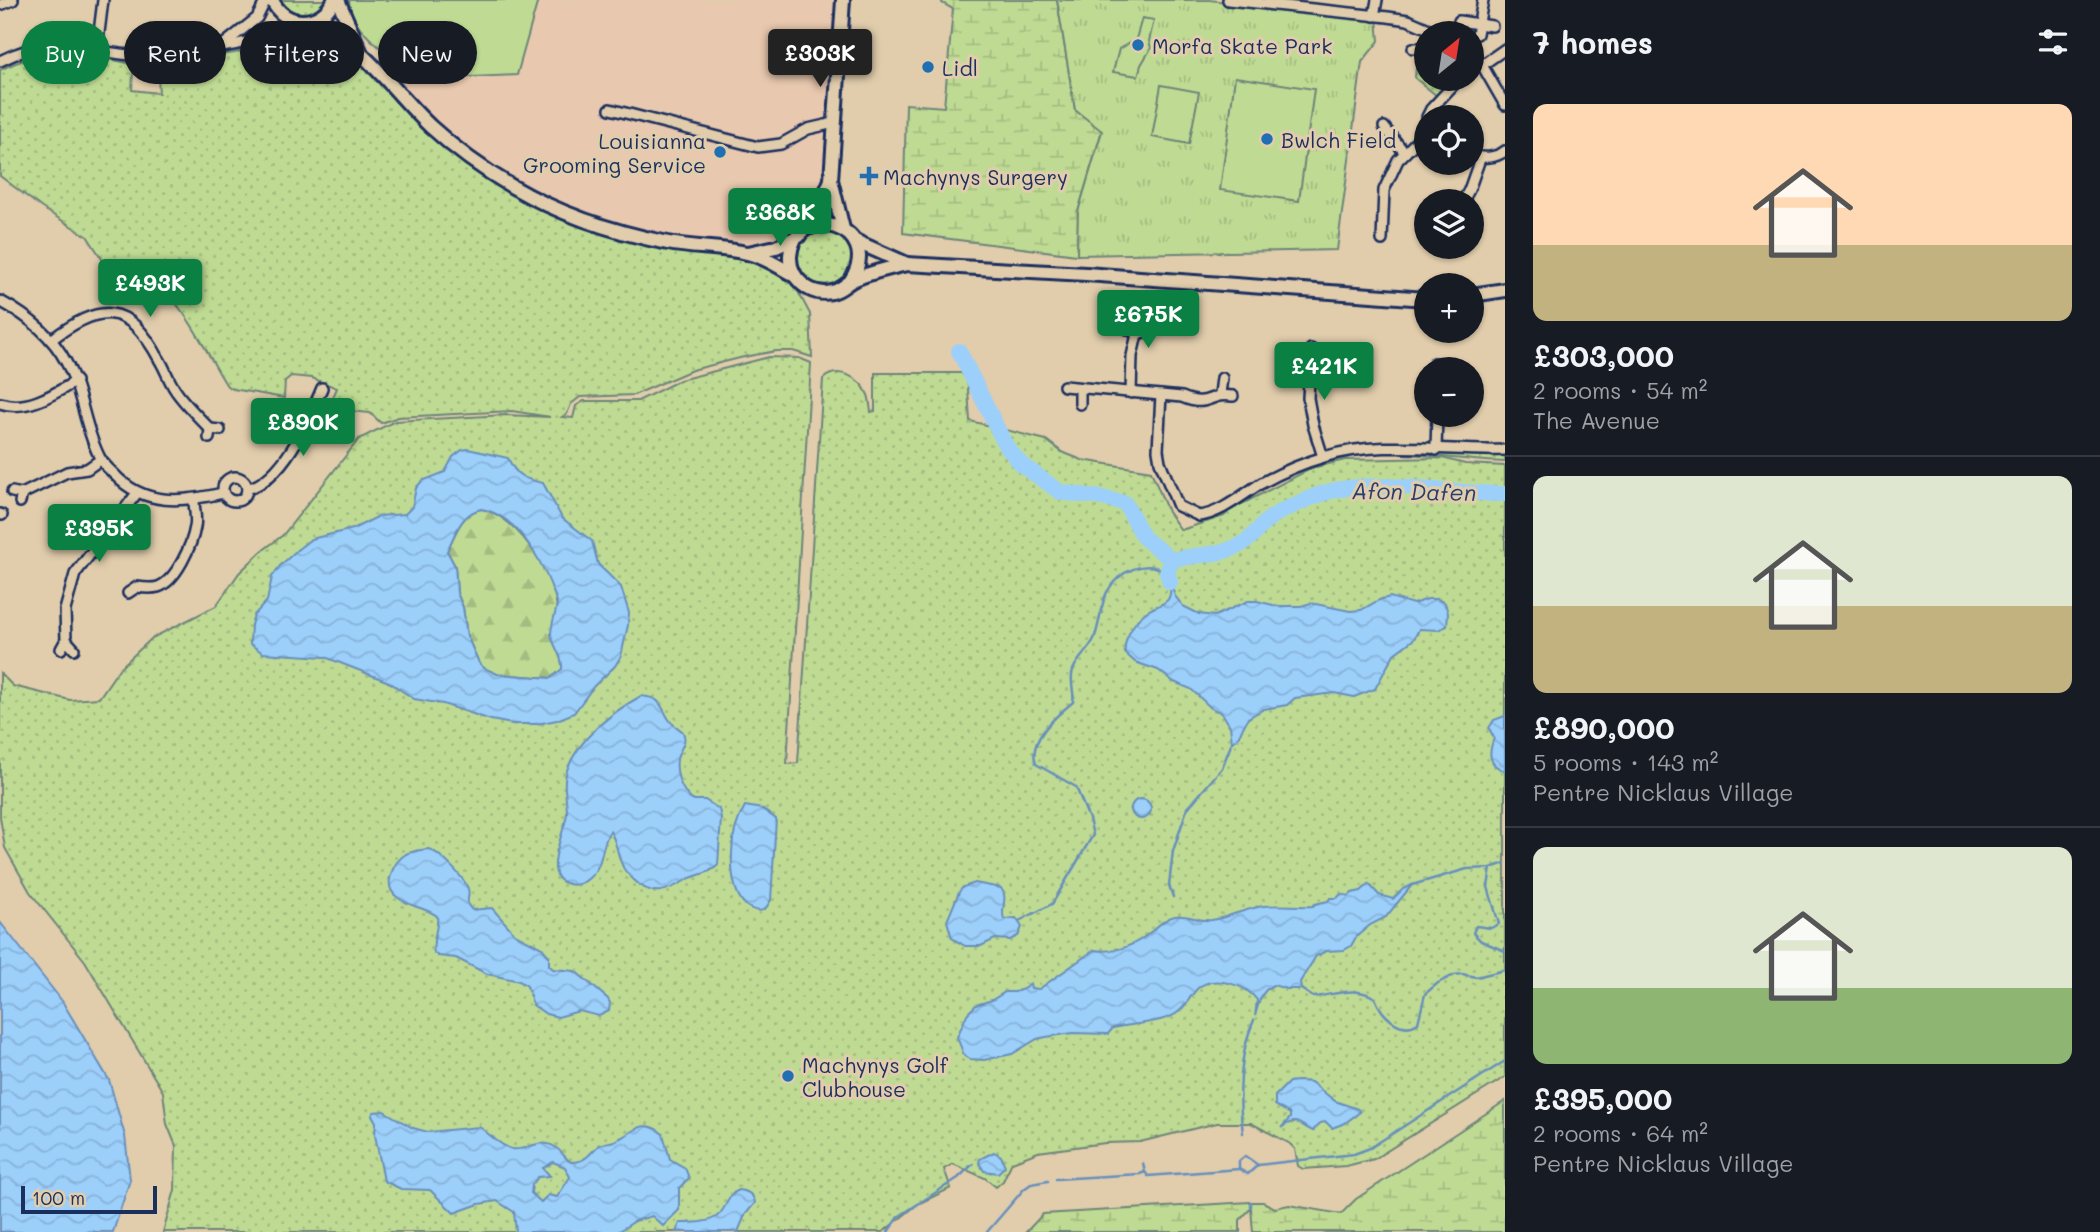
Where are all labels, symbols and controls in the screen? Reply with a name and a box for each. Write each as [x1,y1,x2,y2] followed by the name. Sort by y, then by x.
[21,21,110,84] chip: Buy
[124,21,226,84] chip: Rent
[240,21,364,84] chip: Filters
[378,21,477,84] chip: New
[1414,21,1484,91] north arrow
[1414,21,1484,427] map controls
[1533,22,1653,62] text: 7 homes
[2034,23,2072,61] icon: filters
[771,29,869,89] pin: £303K
[1152,32,1332,59] place label: Morfa Skate Park
[784,37,856,67] text: £303K
[1130,37,1146,53] marker: Morfa Skate Park
[942,54,978,81] place label: Lidl
[920,59,936,75] marker: Lidl
[1414,105,1484,175] button: locate
[1281,126,1396,153] place label: Bwlch Field
[523,127,706,178] place label: Louisianna Grooming Service
[1259,131,1275,147] marker: Bwlch Field
[712,144,728,160] marker: Louisianna Grooming Service
[1740,150,1866,276] icon: home
[883,163,1068,190] place label: Machynys Surgery
[861,168,877,184] marker: Machynys Surgery
[731,188,829,248] pin: £368K
[1414,189,1484,259] button: layers
[744,196,816,226] text: £368K
[101,260,199,319] pin: £493K
[114,267,186,297] text: £493K
[1414,273,1484,343] button: +
[1099,290,1197,350] pin: £675K
[1113,298,1183,328] text: £675K
[1533,335,1674,375] text: £303,000
[1275,342,1373,402] pin: £421K
[1290,350,1358,380] text: £421K
[1414,357,1484,427] button: −
[1533,375,1708,405] text: 2 rooms · 54 m²
[254,398,352,458] pin: £890K
[1533,405,1660,435] text: The Avenue
[267,406,339,436] text: £890K
[1351,475,1477,507] water label: Afon Dafen
[50,504,148,564] pin: £395K
[64,512,134,542] text: £395K
[1740,522,1866,648] icon: home
[1533,707,1675,747] text: £890,000
[1533,747,1719,777] text: 5 rooms · 143 m²
[1533,777,1794,807] text: Pentre Nicklaus Village
[1740,893,1866,1019] icon: home
[802,1051,949,1102] place label: Machynys Golf Clubhouse
[780,1068,796,1084] marker: Machynys Golf Clubhouse
[1533,1078,1672,1118] text: £395,000
[1533,1118,1708,1148] text: 2 rooms · 64 m²
[1533,1148,1794,1178] text: Pentre Nicklaus Village
[21,1183,158,1215] scale bar
[32,1185,85,1210] text: 100 m

